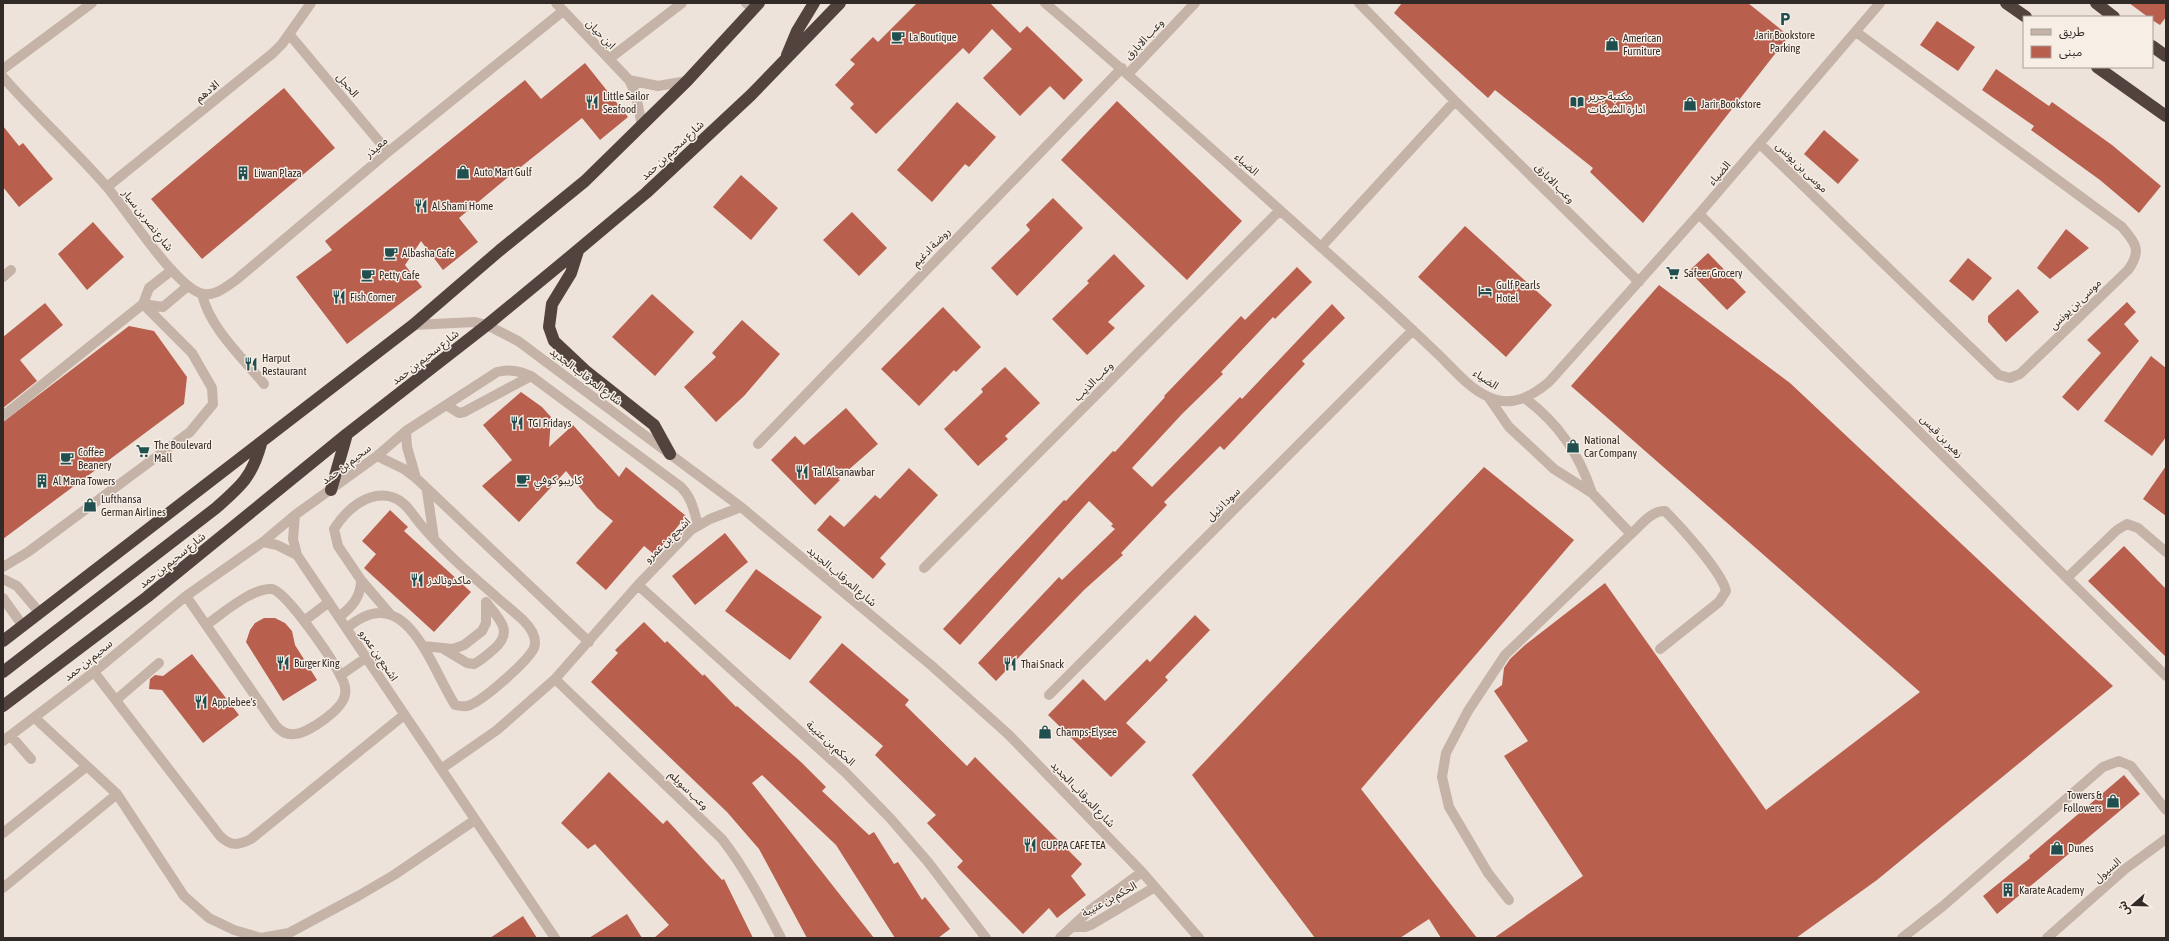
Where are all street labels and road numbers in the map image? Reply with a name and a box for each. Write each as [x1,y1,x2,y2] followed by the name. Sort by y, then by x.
[1122,16,1167,63] street label: وعب الابارق
[583,17,618,52] street label: ابن حيان
[334,71,361,100] street label: الحجل
[193,78,223,106] street label: الادهم
[638,118,708,184] street label: شارع سحيم بن حمد
[362,134,390,161] street label: معيذر
[1773,139,1830,196] street label: موسى بن يونس
[1232,150,1261,179] street label: الضياء
[1705,159,1733,188] street label: الضياء
[1532,161,1577,206] street label: وعب الابارق
[118,186,176,255] street label: شارع نصر بن سيار
[910,225,955,271] street label: روضة ادغيم
[2047,276,2104,332] street label: موسى بن يونس
[389,327,463,389] street label: شارع سحيم بن حمد
[547,345,625,409] street label: شارع المرقاب الجديد
[1071,359,1116,404] street label: وعب الذيب
[1471,366,1501,392] street label: الضياء
[1917,412,1966,461] street label: زهير بن قيس
[319,441,375,489] street label: سحيم بن حمد
[1204,485,1243,524] street label: سودا نثيل
[642,515,694,566] street label: اشجع بن عمرو
[137,529,210,593] street label: شارع سحيم بن حمد
[804,543,879,610] street label: شارع المرقاب الجديد
[356,627,401,684] street label: اشجع بن عمرو
[61,637,117,685] street label: سحيم بن حمد
[802,718,858,770] street label: الحكم بن عتيبة
[1047,759,1118,831] street label: شارع المرقاب الجديد
[665,768,711,814] street label: وعب سويلم
[2091,855,2124,886] street label: السيول
[1079,879,1140,922] street label: الحكم بن عتيبة

